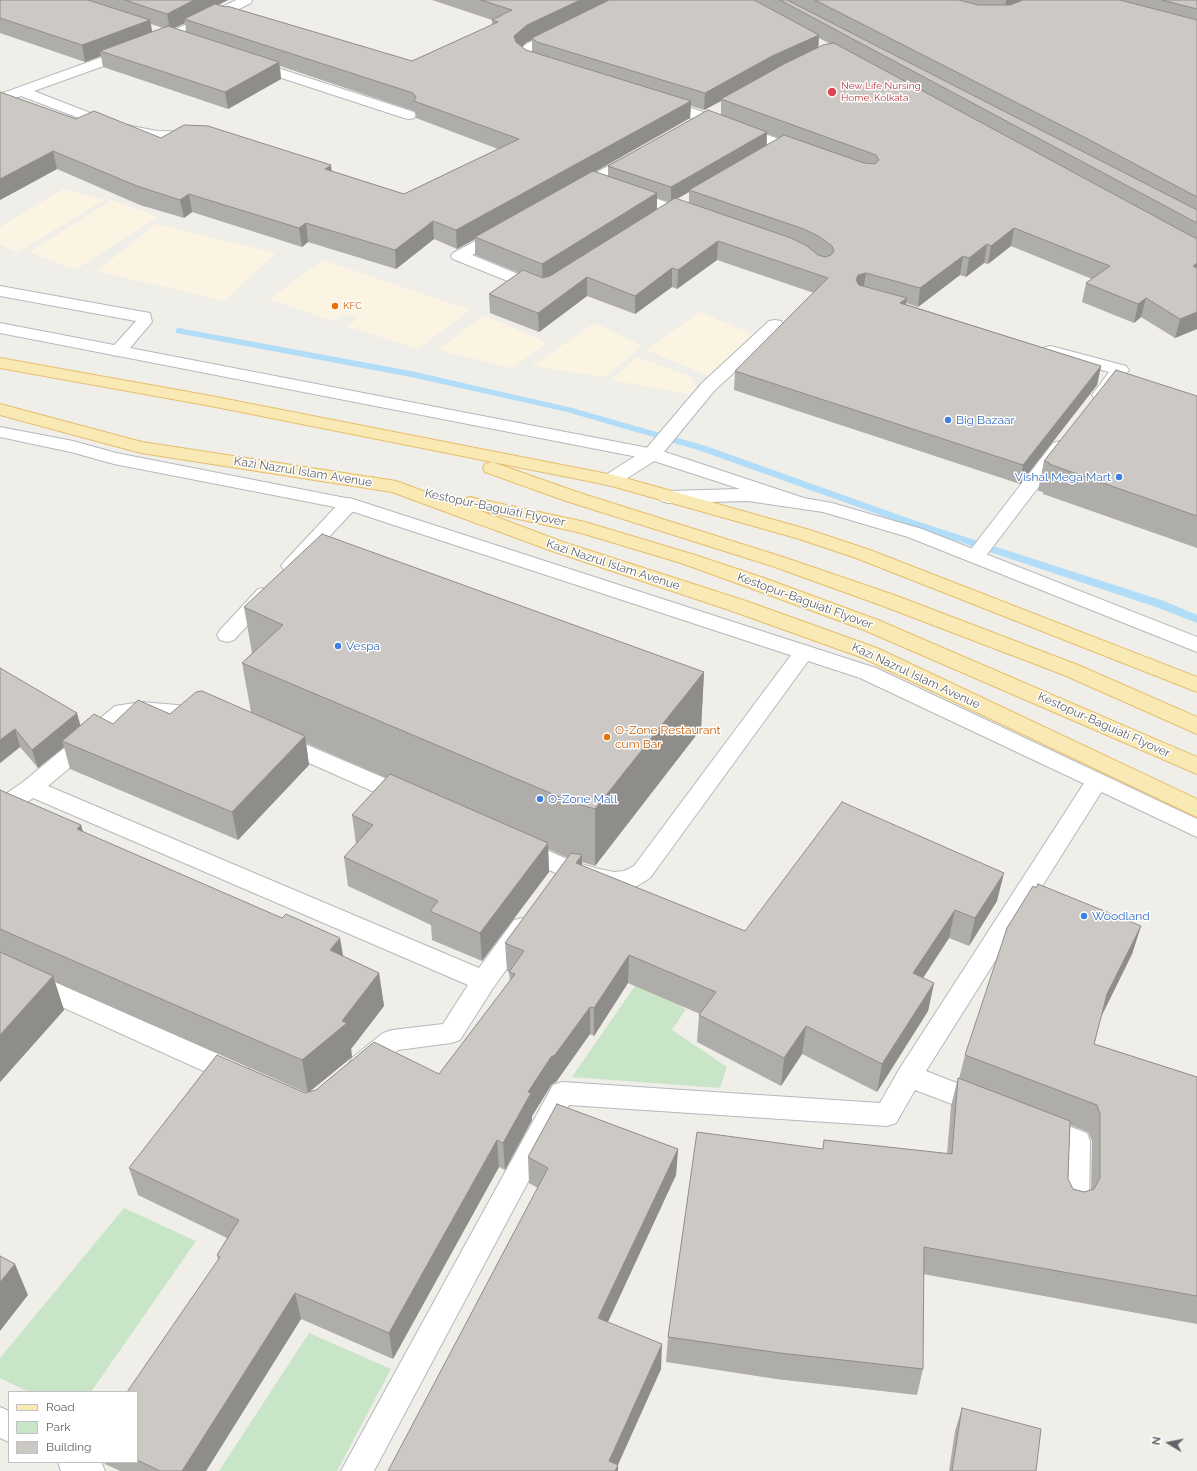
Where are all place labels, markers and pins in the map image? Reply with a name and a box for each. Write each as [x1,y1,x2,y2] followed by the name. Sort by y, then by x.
[841,80,921,104] place label: New Life Nursing Home, Kolkata
[826,86,838,98] marker: New Life Nursing Home, Kolkata
[343,300,362,312] place label: KFC
[330,301,340,311] marker: KFC
[956,413,1015,427] place label: Big Bazaar
[943,415,953,425] marker: Big Bazaar
[1015,470,1111,484] place label: Vishal Mega Mart
[1114,472,1124,482] marker: Vishal Mega Mart
[346,639,380,653] place label: Vespa
[333,641,343,651] marker: Vespa
[615,723,720,751] place label: O-Zone Restaurant cum Bar
[602,732,612,742] marker: O-Zone Restaurant cum Bar
[548,792,617,806] place label: O-Zone Mall
[535,794,545,804] marker: O-Zone Mall
[1092,909,1150,923] place label: Woodland
[1079,911,1089,921] marker: Woodland

